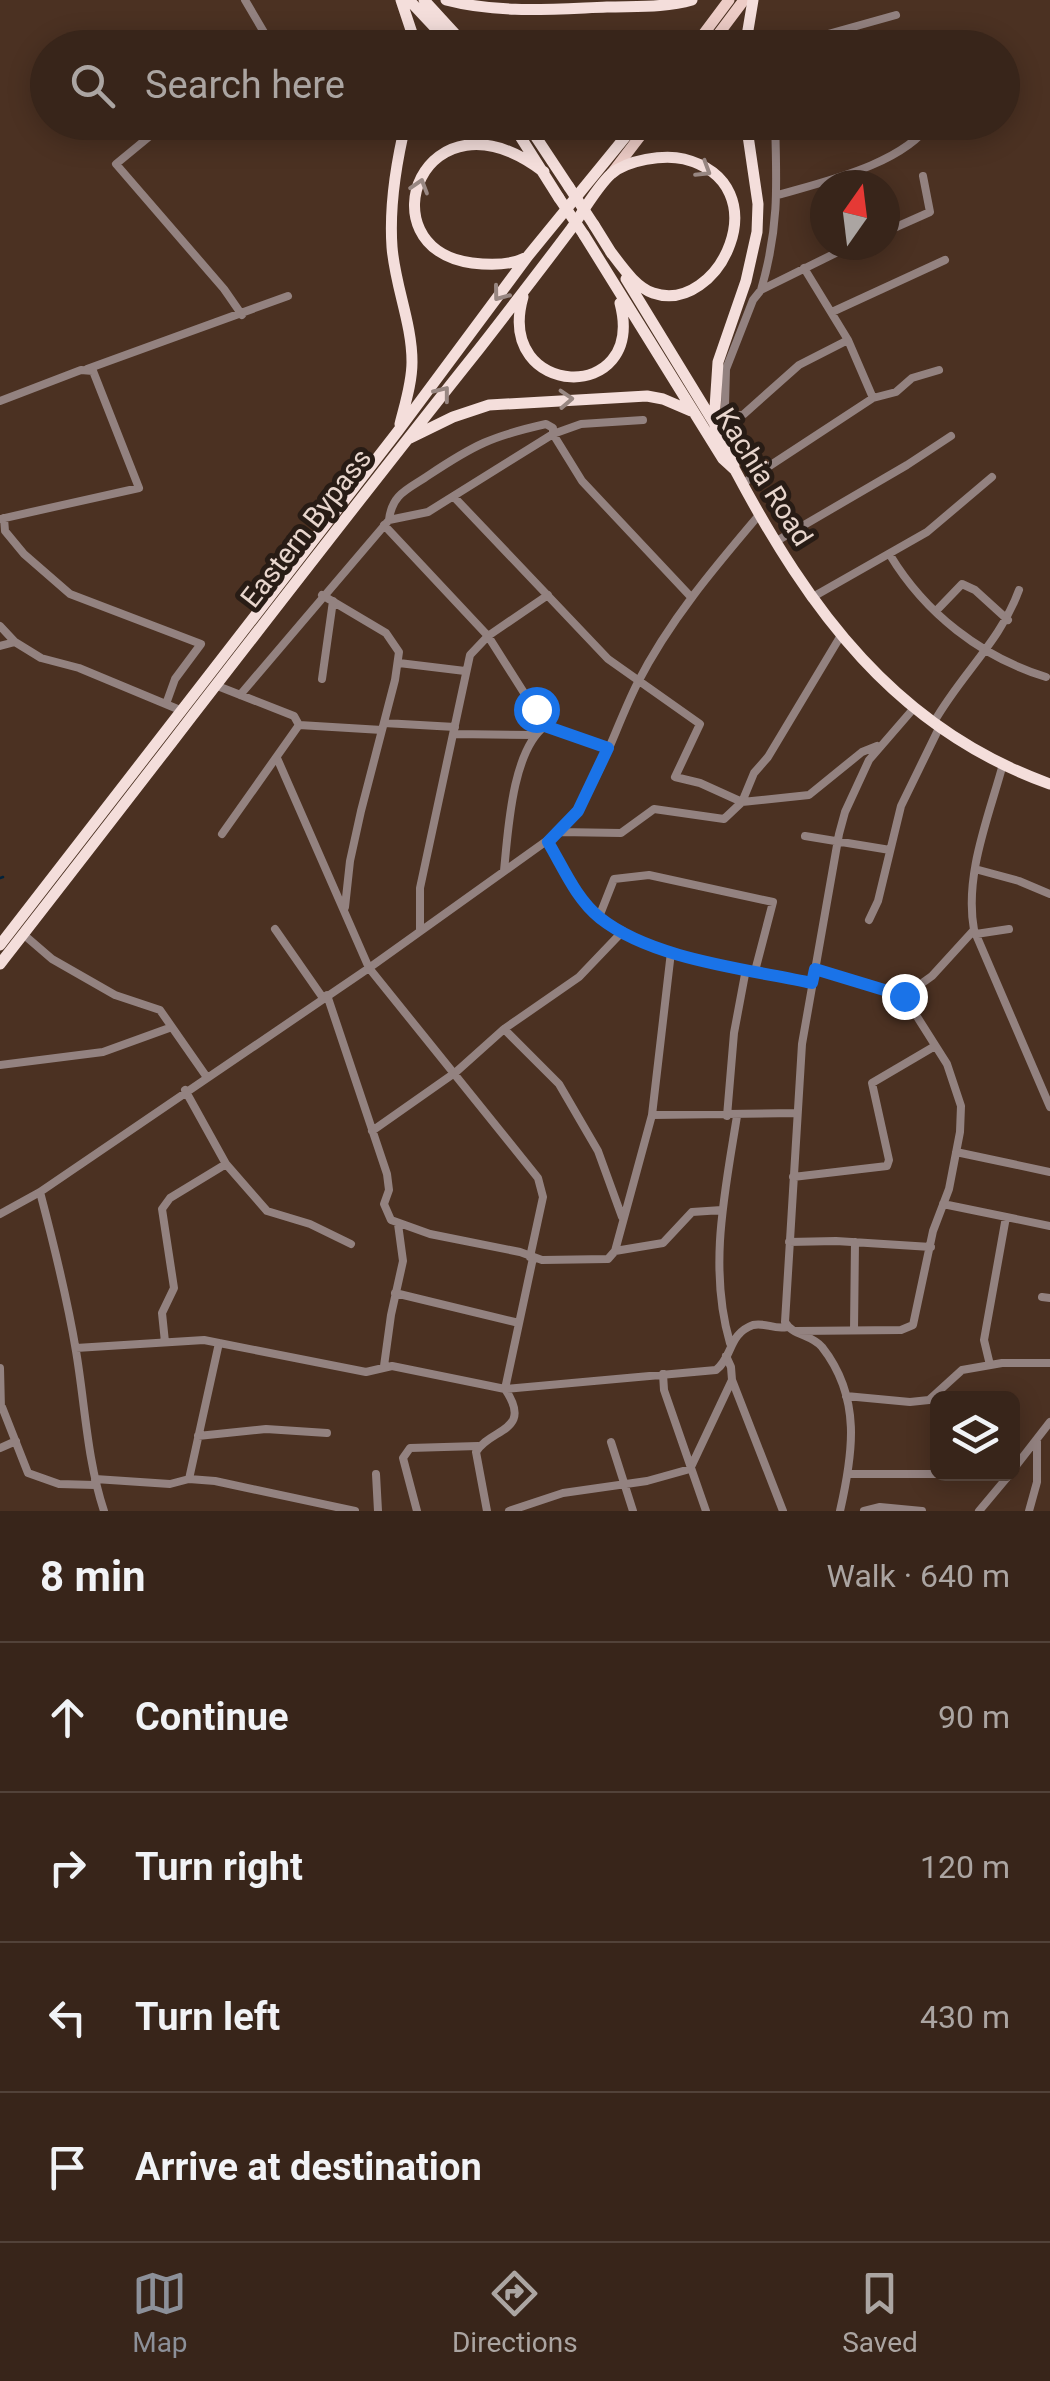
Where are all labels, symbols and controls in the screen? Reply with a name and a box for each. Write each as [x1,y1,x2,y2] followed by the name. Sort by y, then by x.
[30,30,1020,140] search box
[65,58,120,113] icon: search
[145,63,345,107] text: Search here
[693,157,711,176] one-way arrow
[810,170,900,260] north arrow
[408,179,428,196] one-way arrow
[494,283,511,301] one-way arrow
[432,386,449,404] one-way arrow
[558,389,574,410] one-way arrow
[709,402,819,552] street label: Kachia Road
[234,442,378,614] street label: Eastern Bypass
[514,687,560,733] route start
[882,974,928,1020] route end
[930,1391,1020,1481] map controls
[930,1391,1020,1481] button: layers
[40,1552,146,1601] text: 8 min
[827,1557,1010,1595] text: Walk · 640 m
[40,1690,95,1745] icon: ahead
[135,1695,289,1739] text: Continue
[938,1698,1010,1736] text: 90 m
[40,1840,95,1895] icon: right
[135,1845,303,1889] text: Turn right
[920,1848,1010,1886] text: 120 m
[40,1990,95,2045] icon: left
[135,1995,280,2039] text: Turn left
[920,1998,1010,2036] text: 430 m
[40,2140,95,2195] icon: arrive
[135,2145,482,2189] text: Arrive at destination
[132,2266,188,2359] tab: Map
[452,2266,578,2359] tab: Directions
[842,2266,918,2359] tab: Saved

